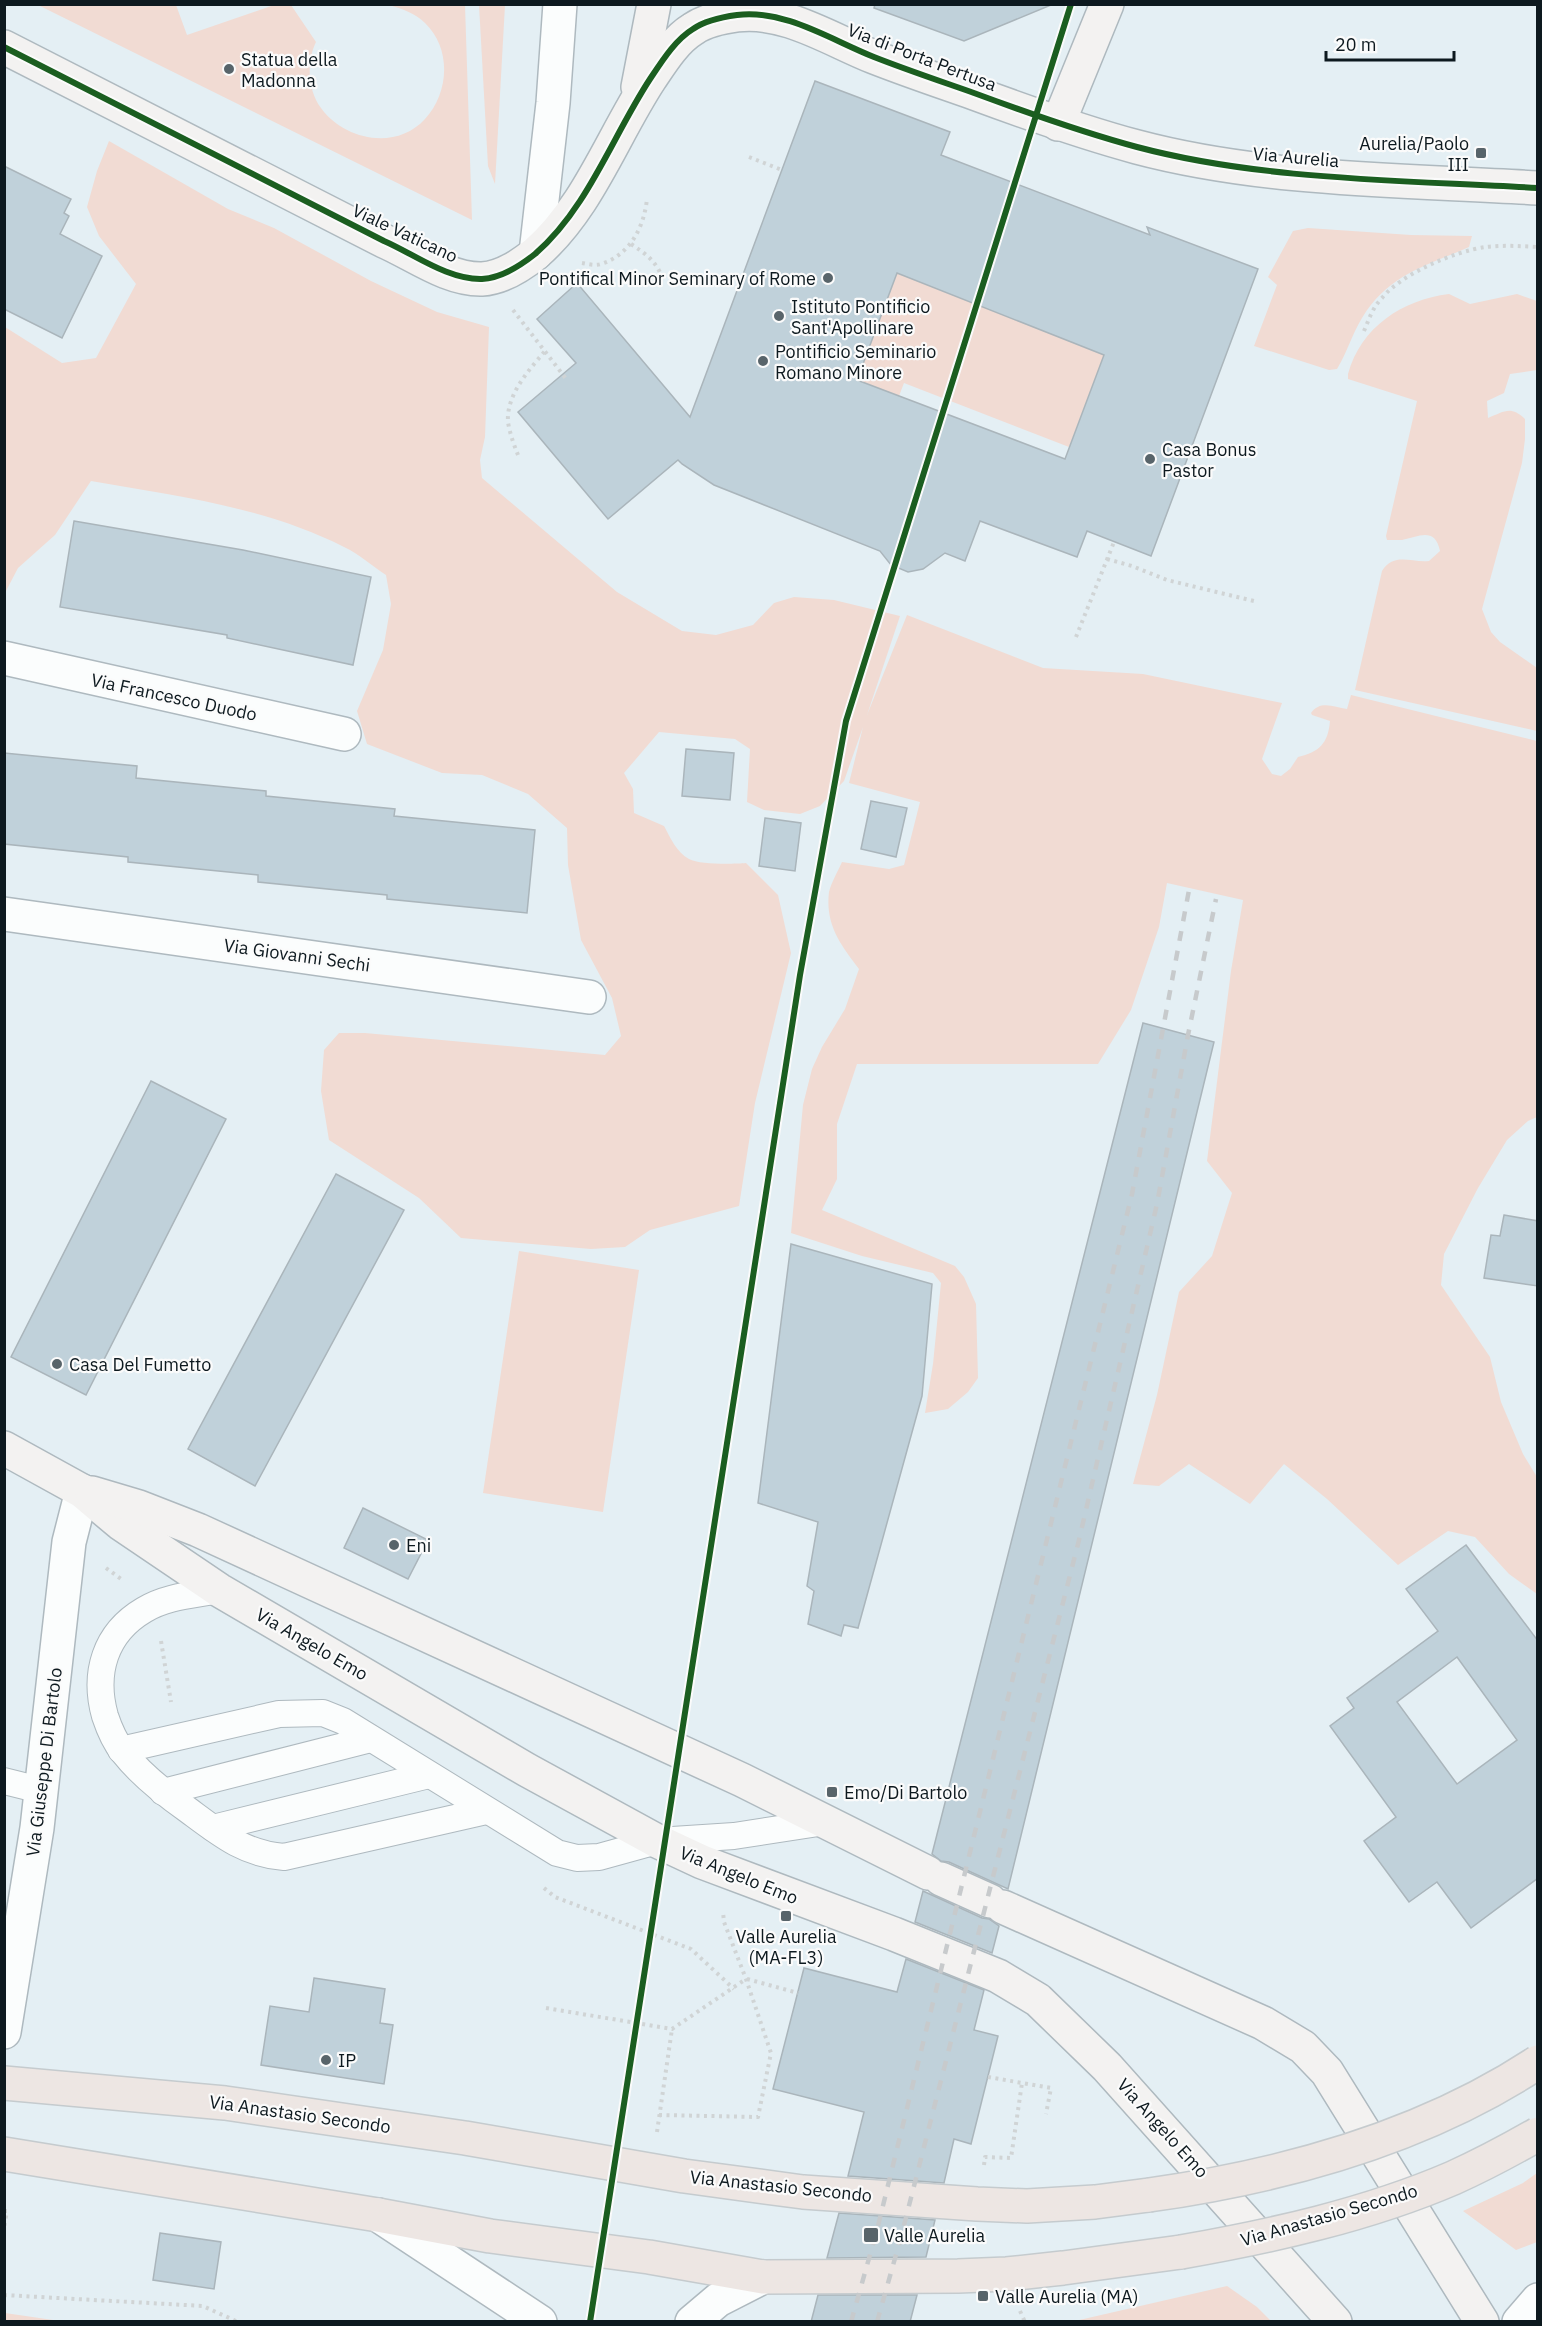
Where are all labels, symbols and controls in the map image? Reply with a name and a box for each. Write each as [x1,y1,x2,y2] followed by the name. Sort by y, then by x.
[844,18,1000,96] street label: Via di Porta Pertusa
[1326,24,1454,62] scale bar
[1335,33,1377,56] text: 20 m
[241,48,338,92] place label: Statua della Madonna
[222,62,236,76] marker: Statua della Madonna
[1359,132,1469,176] place label: Aurelia/Paolo III
[1252,142,1340,172] street label: Via Aurelia
[1474,146,1488,160] marker: Aurelia/Paolo III
[349,199,461,267] street label: Viale Vaticano
[539,267,816,290] place label: Pontifical Minor Seminary of Rome
[821,271,835,285] marker: Pontifical Minor Seminary of Rome
[791,295,930,339] place label: Istituto Pontificio Sant'Apollinare
[772,309,786,323] marker: Istituto Pontificio Sant'Apollinare
[775,340,936,384] place label: Pontificio Seminario Romano Minore
[756,354,770,368] marker: Pontificio Seminario Romano Minore
[1162,438,1256,482] place label: Casa Bonus Pastor
[1143,452,1157,466] marker: Casa Bonus Pastor
[89,668,259,726] street label: Via Francesco Duodo
[222,933,372,977] street label: Via Giovanni Sechi
[69,1353,211,1376] place label: Casa Del Fumetto
[50,1357,64,1371] marker: Casa Del Fumetto
[406,1534,431,1557] place label: Eni
[387,1538,401,1552] marker: Eni
[252,1603,372,1685] street label: Via Angelo Emo
[21,1666,67,1858] street label: Via Giuseppe Di Bartolo
[844,1781,967,1804] place label: Emo/Di Bartolo
[825,1785,839,1799] marker: Emo/Di Bartolo
[676,1841,802,1909] street label: Via Angelo Emo
[779,1909,793,1923] marker: Valle Aurelia (MA-FL3)
[735,1925,837,1969] place label: Valle Aurelia (MA-FL3)
[338,2049,356,2072] place label: IP
[319,2053,333,2067] marker: IP
[1112,2074,1214,2182] street label: Via Angelo Emo
[208,2090,392,2138] street label: Via Anastasio Secondo
[689,2165,873,2207] street label: Via Anastasio Secondo
[1238,2179,1420,2251] street label: Via Anastasio Secondo
[884,2224,985,2247] place label: Valle Aurelia
[862,2226,880,2244] marker: Valle Aurelia
[995,2285,1139,2308] place label: Valle Aurelia (MA)
[976,2289,990,2303] marker: Valle Aurelia (MA)

